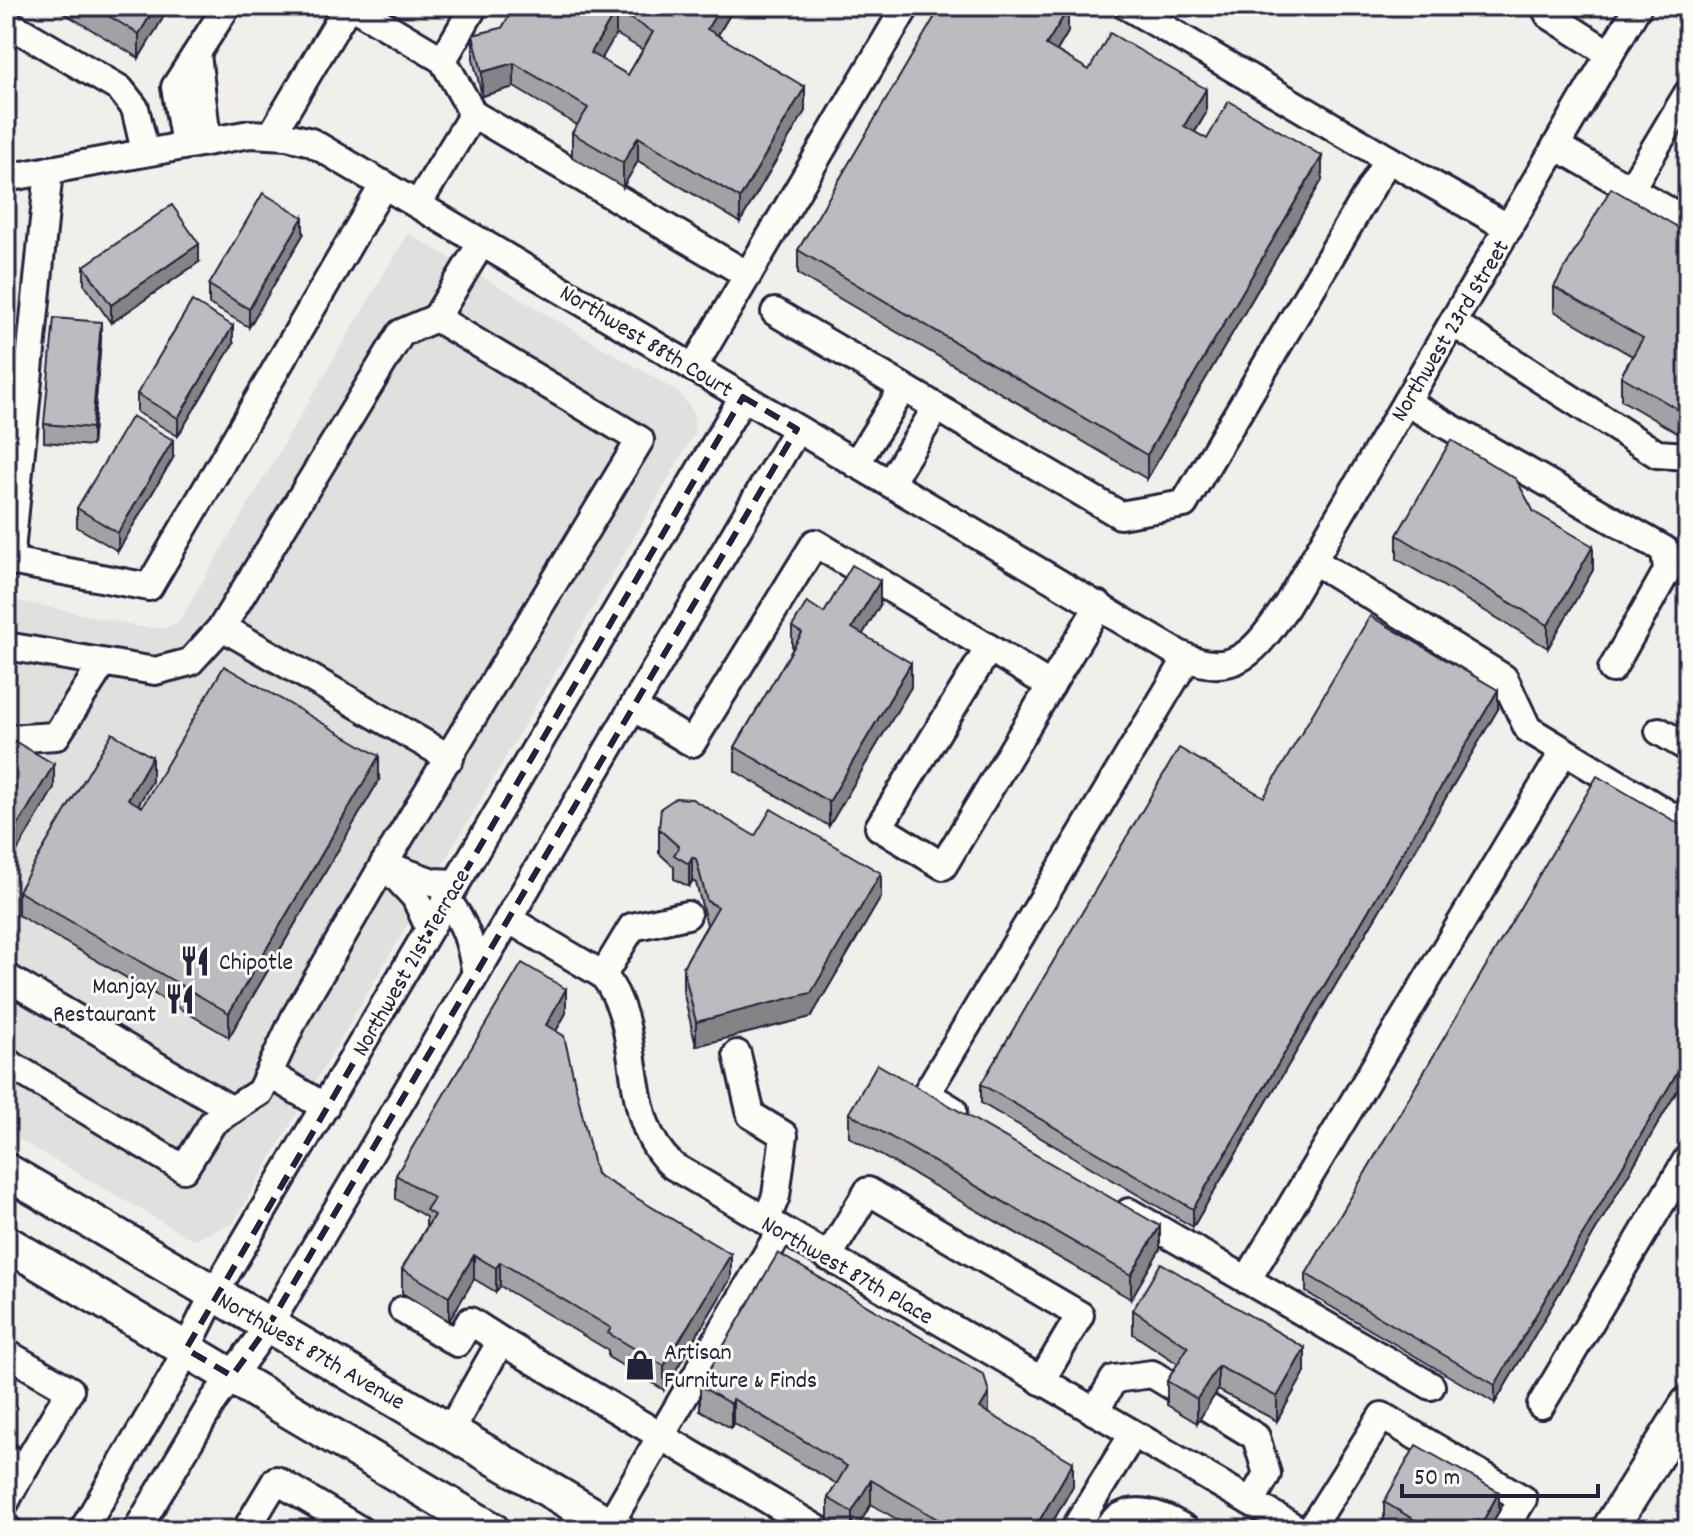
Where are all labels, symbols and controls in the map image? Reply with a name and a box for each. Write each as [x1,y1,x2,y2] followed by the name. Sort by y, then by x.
[1384,234,1519,429] street label: Northwest 23rd Street
[552,277,739,408] street label: Northwest 88th Court
[345,863,480,1064] street label: Northwest 21st Terrace
[178,944,212,978] restaurant icon: Chipotle
[219,947,293,981] place label: Chipotle
[53,971,157,1033] place label: Manjay Restaurant
[163,982,197,1016] restaurant icon: Manjay Restaurant
[754,1208,939,1335] street label: Northwest 87th Place
[210,1285,411,1420] street label: Northwest 87th Avenue
[664,1337,817,1399] place label: Artisan Furniture & Finds
[623,1348,657,1382] shop icon: Artisan Furniture & Finds
[1402,1448,1598,1498] scale bar
[1414,1462,1460,1496] text: 50 m

